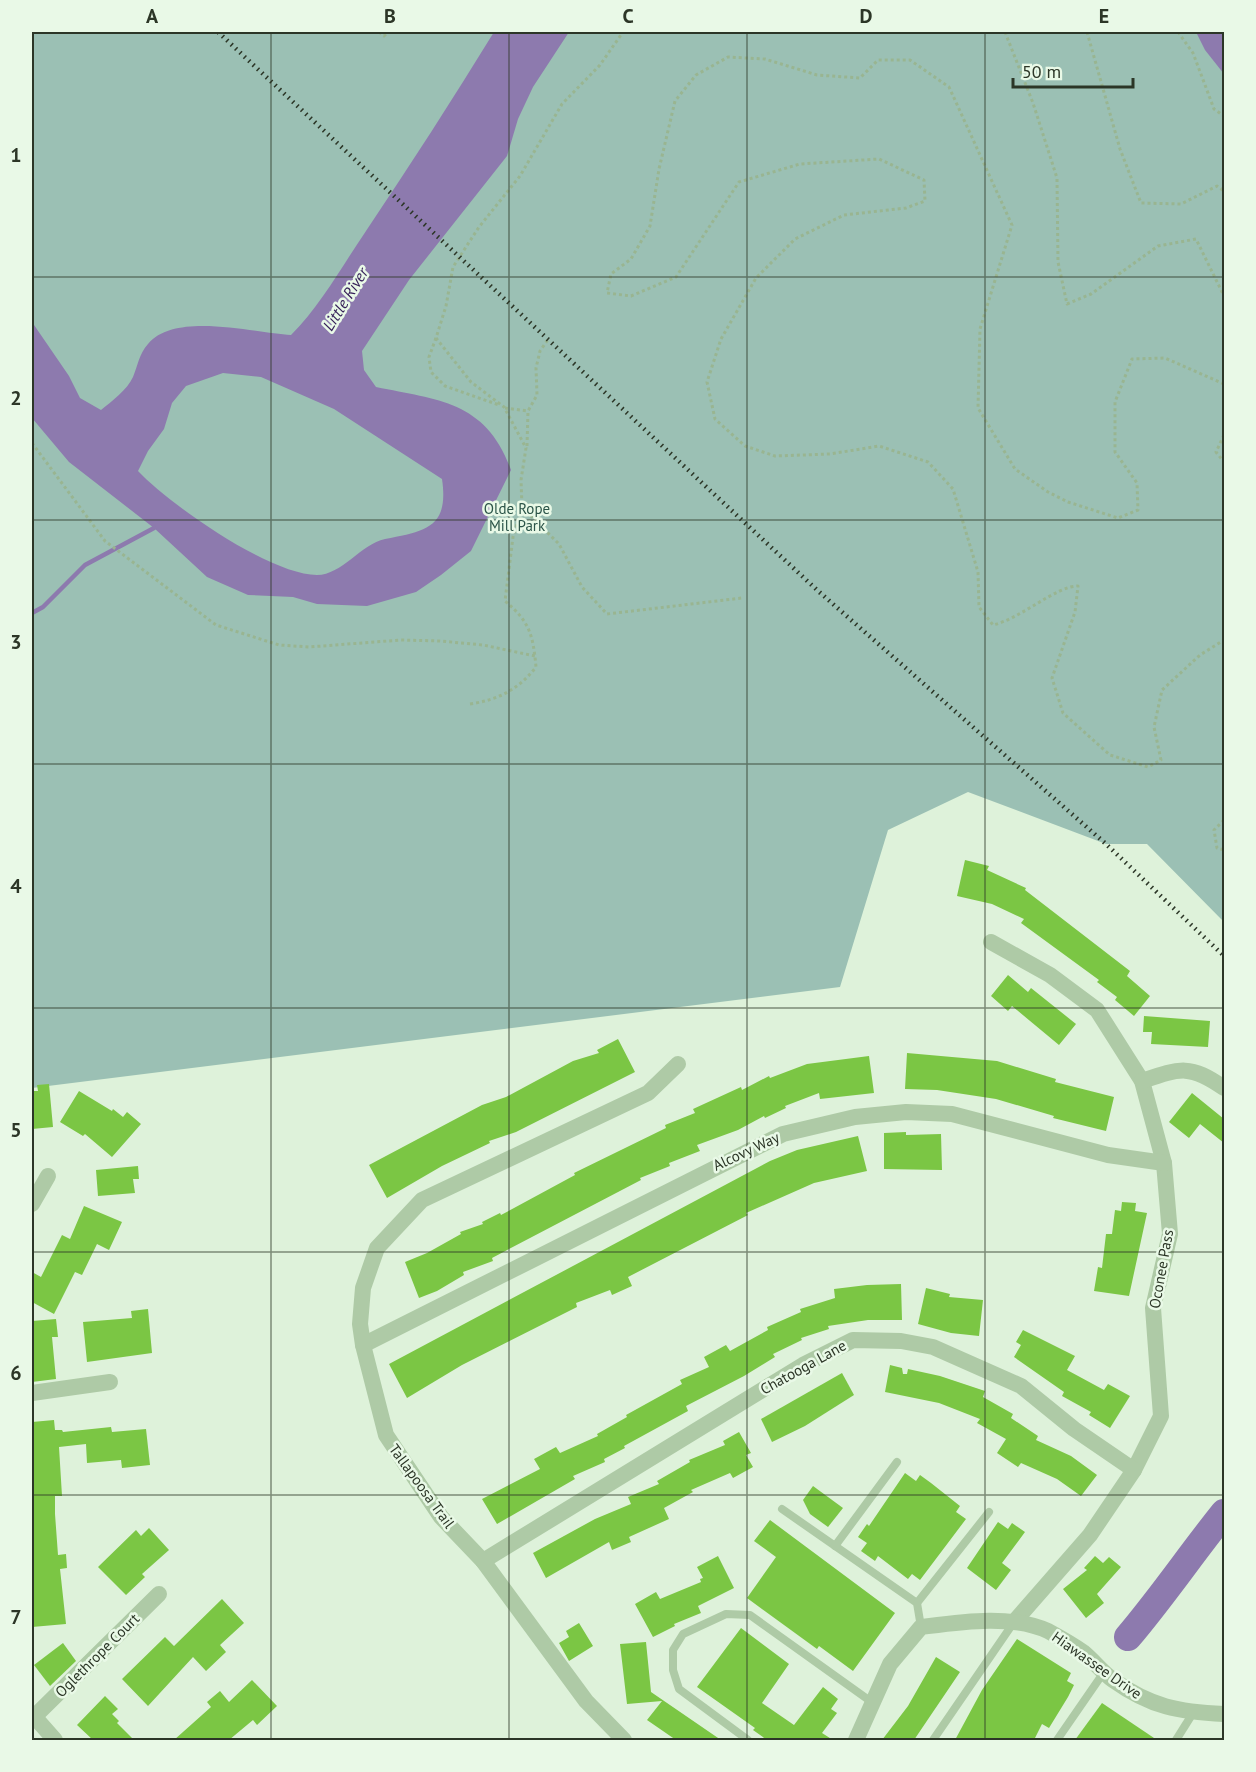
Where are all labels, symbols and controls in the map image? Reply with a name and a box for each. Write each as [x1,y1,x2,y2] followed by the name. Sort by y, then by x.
[146,3,159,29] text: A
[384,3,396,29] text: B
[622,3,634,29] text: C
[860,3,873,29] text: D
[1099,3,1109,29] text: E
[1013,51,1133,89] scale bar
[1022,60,1061,83] text: 50 m
[10,142,22,168] text: 1
[318,262,373,334] water label: Little River
[10,385,22,411] text: 2
[484,499,550,535] park label: Olde Rope Mill Park
[10,629,22,655] text: 3
[10,873,22,899] text: 4
[10,1117,22,1143] text: 5
[710,1127,782,1175] street label: Alcovy Way
[1145,1228,1177,1310] street label: Oconee Pass
[757,1336,849,1398] street label: Chatooga Lane
[10,1360,22,1386] text: 6
[385,1440,459,1532] street label: Tallapoosa Trail
[10,1604,22,1630] text: 7
[51,1609,143,1701] street label: Oglethrope Court
[1048,1627,1146,1703] street label: Hiawassee Drive

